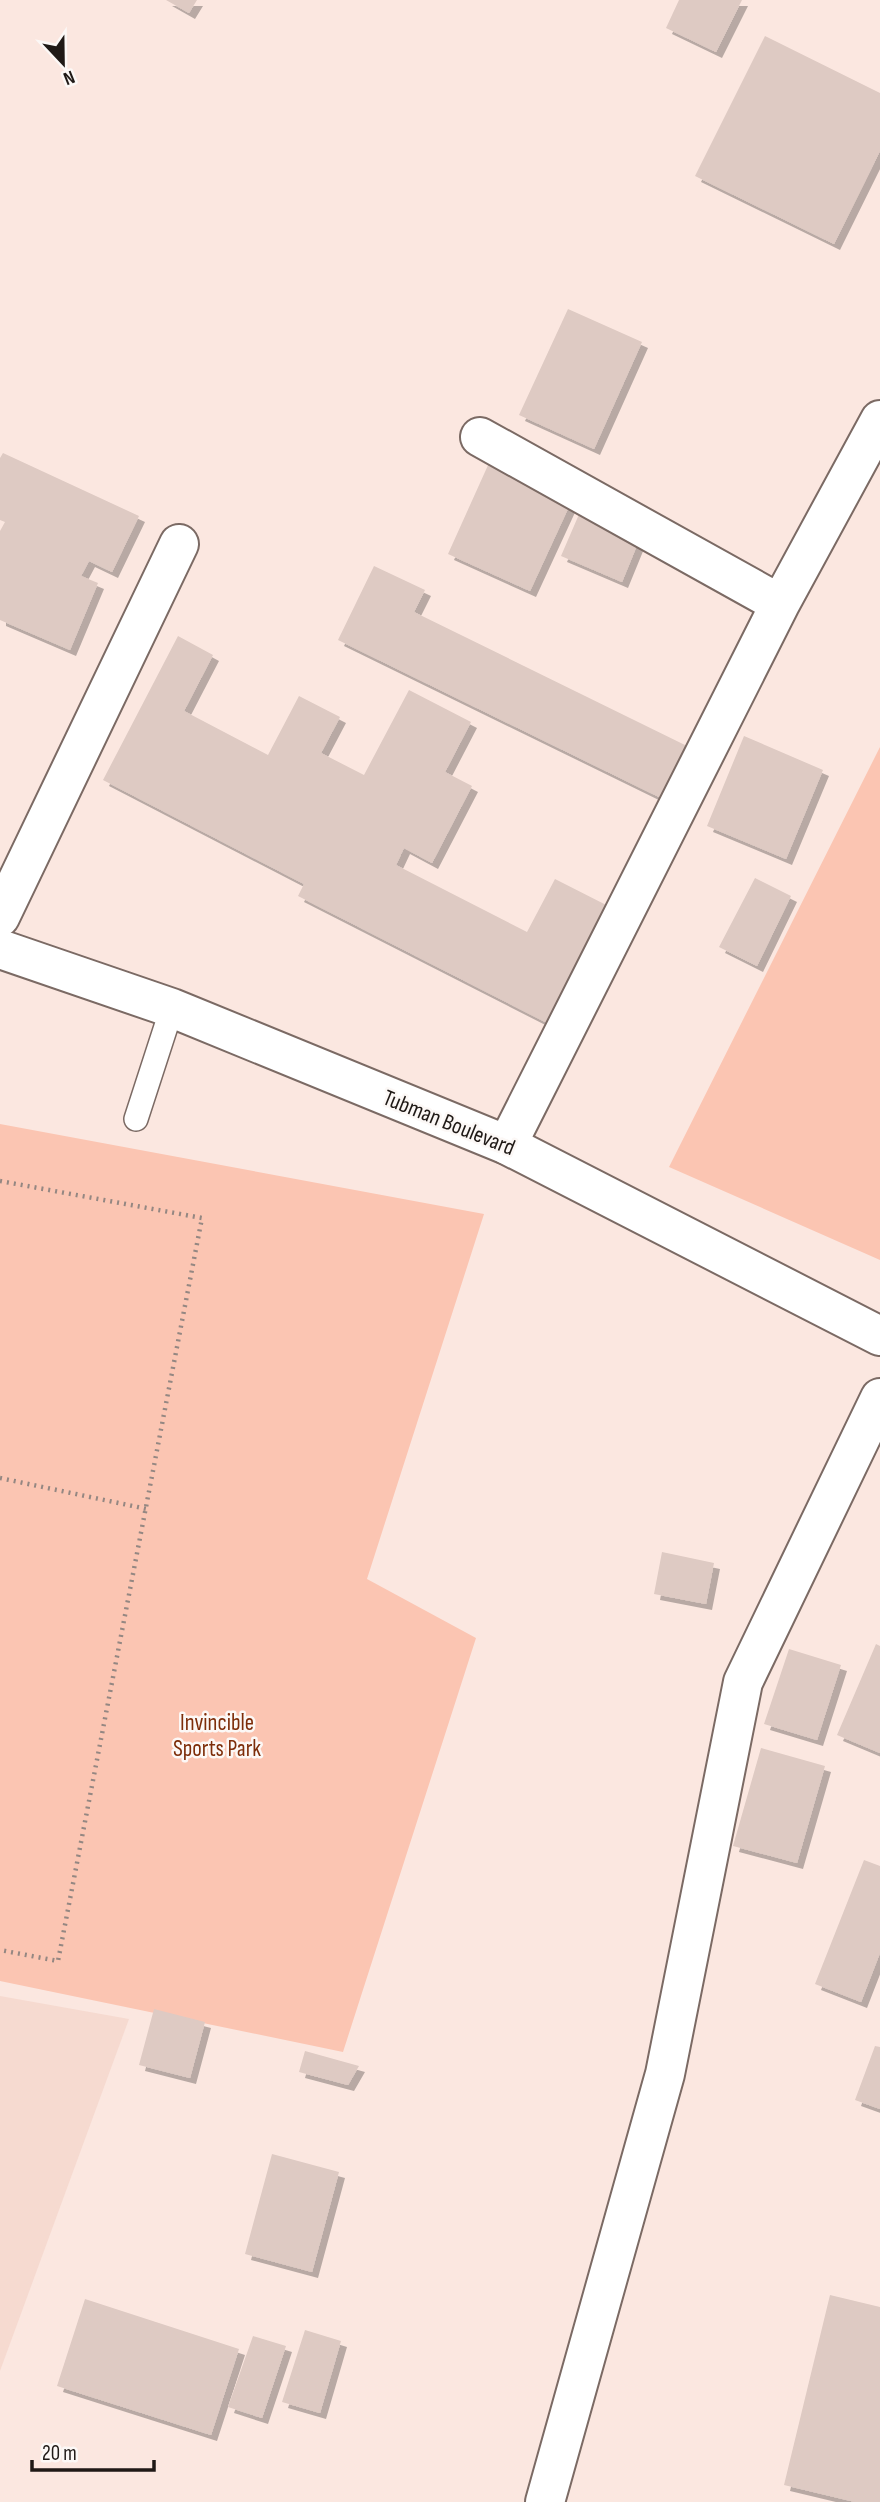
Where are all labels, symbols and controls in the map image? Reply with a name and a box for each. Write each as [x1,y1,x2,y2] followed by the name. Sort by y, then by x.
[28,28,98,98] north arrow
[60,65,78,90] text: N
[379,1084,519,1162] street label: Tubman Boulevard
[173,1709,261,1763] park label: Invincible Sports Park
[32,2428,154,2472] scale bar
[42,2441,77,2466] text: 20 m

